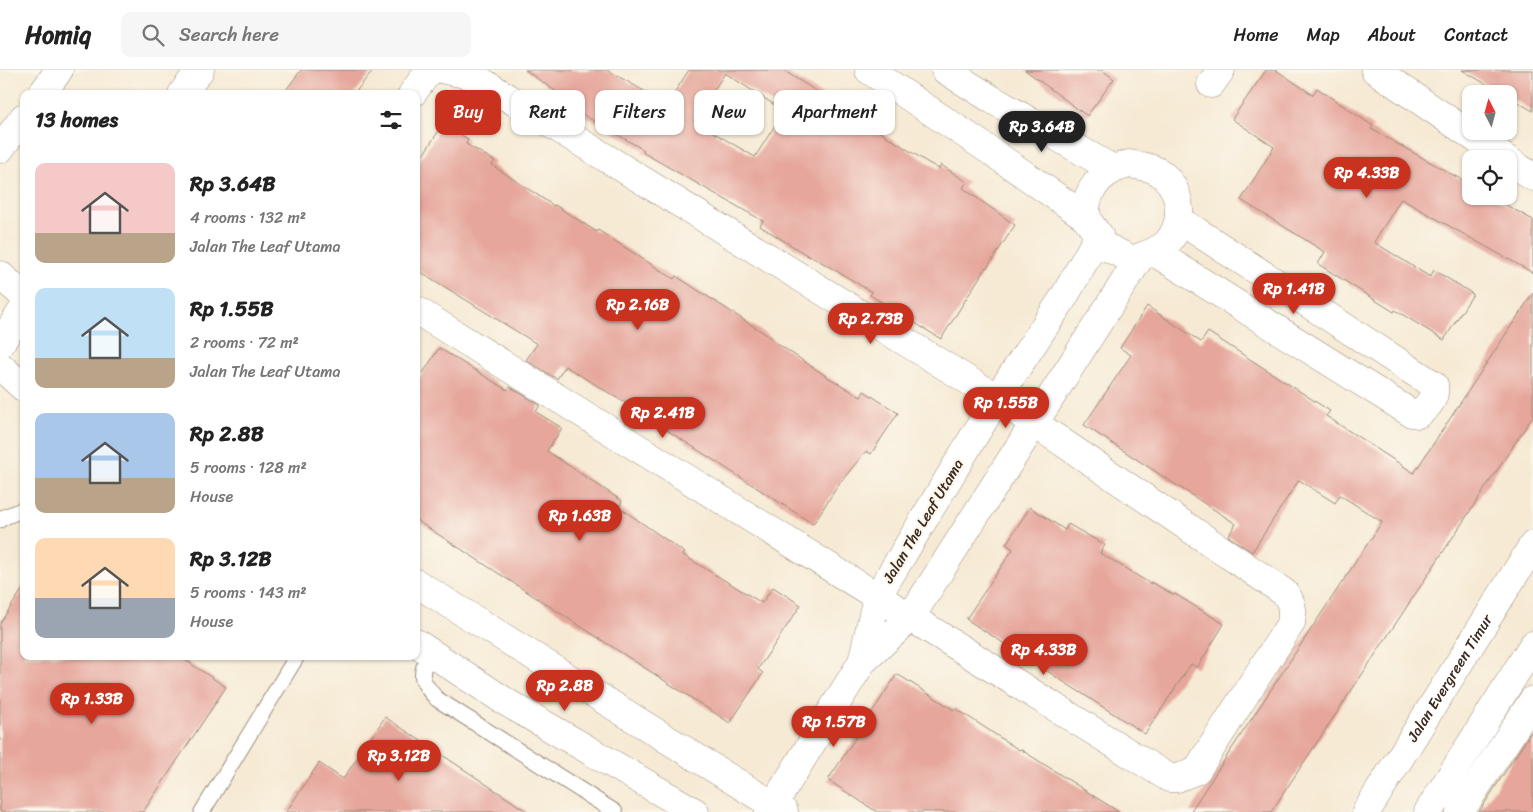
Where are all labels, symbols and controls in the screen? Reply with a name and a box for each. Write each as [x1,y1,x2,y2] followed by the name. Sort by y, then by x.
[121,12,471,57] search box
[25,14,91,56] text: Homiq
[179,18,279,51] text: Search here
[1234,19,1279,51] text: Home
[1307,19,1340,51] text: Map
[1368,19,1416,51] text: About
[1444,19,1508,51] text: Contact
[139,21,167,49] icon: search
[1462,85,1518,140] north arrow
[1462,85,1517,205] map controls
[435,90,501,135] chip: Buy
[511,90,585,135] chip: Rent
[595,90,684,135] chip: Filters
[694,90,764,135] chip: New
[774,90,895,135] chip: Apartment
[35,101,118,139] text: 13 homes
[377,106,405,134] icon: filters
[990,111,1094,153] pin: Rp 3.64B
[1009,112,1075,141] text: Rp 3.64B
[1462,150,1517,205] button: locate
[1315,156,1419,199] pin: Rp 4.33B
[1335,158,1399,187] text: Rp 4.33B
[190,165,275,203] text: Rp 3.64B
[75,183,135,243] icon: home
[190,203,306,232] text: 4 rooms · 132 m²
[190,232,341,261] text: Jalan The Leaf Utama
[1242,272,1346,315] pin: Rp 1.41B
[1264,274,1324,303] text: Rp 1.41B
[586,288,690,331] pin: Rp 2.16B
[190,290,274,328] text: Rp 1.55B
[607,290,669,319] text: Rp 2.16B
[819,302,923,345] pin: Rp 2.73B
[839,304,903,333] text: Rp 2.73B
[75,308,135,368] icon: home
[190,328,299,357] text: 2 rooms · 72 m²
[190,357,341,386] text: Jalan The Leaf Utama
[954,386,1058,429] pin: Rp 1.55B
[974,388,1038,417] text: Rp 1.55B
[611,396,715,439] pin: Rp 2.41B
[631,398,695,427] text: Rp 2.41B
[190,415,264,453] text: Rp 2.8B
[75,433,135,493] icon: home
[190,453,307,482] text: 5 rooms · 128 m²
[875,453,971,589] street label: Jalan The Leaf Utama
[190,482,233,511] text: House
[528,500,632,542] pin: Rp 1.63B
[549,501,611,530] text: Rp 1.63B
[190,540,272,578] text: Rp 3.12B
[75,558,135,618] icon: home
[190,578,307,607] text: 5 rooms · 143 m²
[190,607,233,636] text: House
[1399,608,1500,748] street label: Jalan Evergreen Timur
[992,634,1096,676] pin: Rp 4.33B
[1012,635,1076,664] text: Rp 4.33B
[519,670,611,712] pin: Rp 2.8B
[537,671,593,700] text: Rp 2.8B
[40,682,144,725] pin: Rp 1.33B
[61,684,123,713] text: Rp 1.33B
[782,706,886,748] pin: Rp 1.57B
[802,707,866,736] text: Rp 1.57B
[347,740,451,782] pin: Rp 3.12B
[368,741,430,770] text: Rp 3.12B

